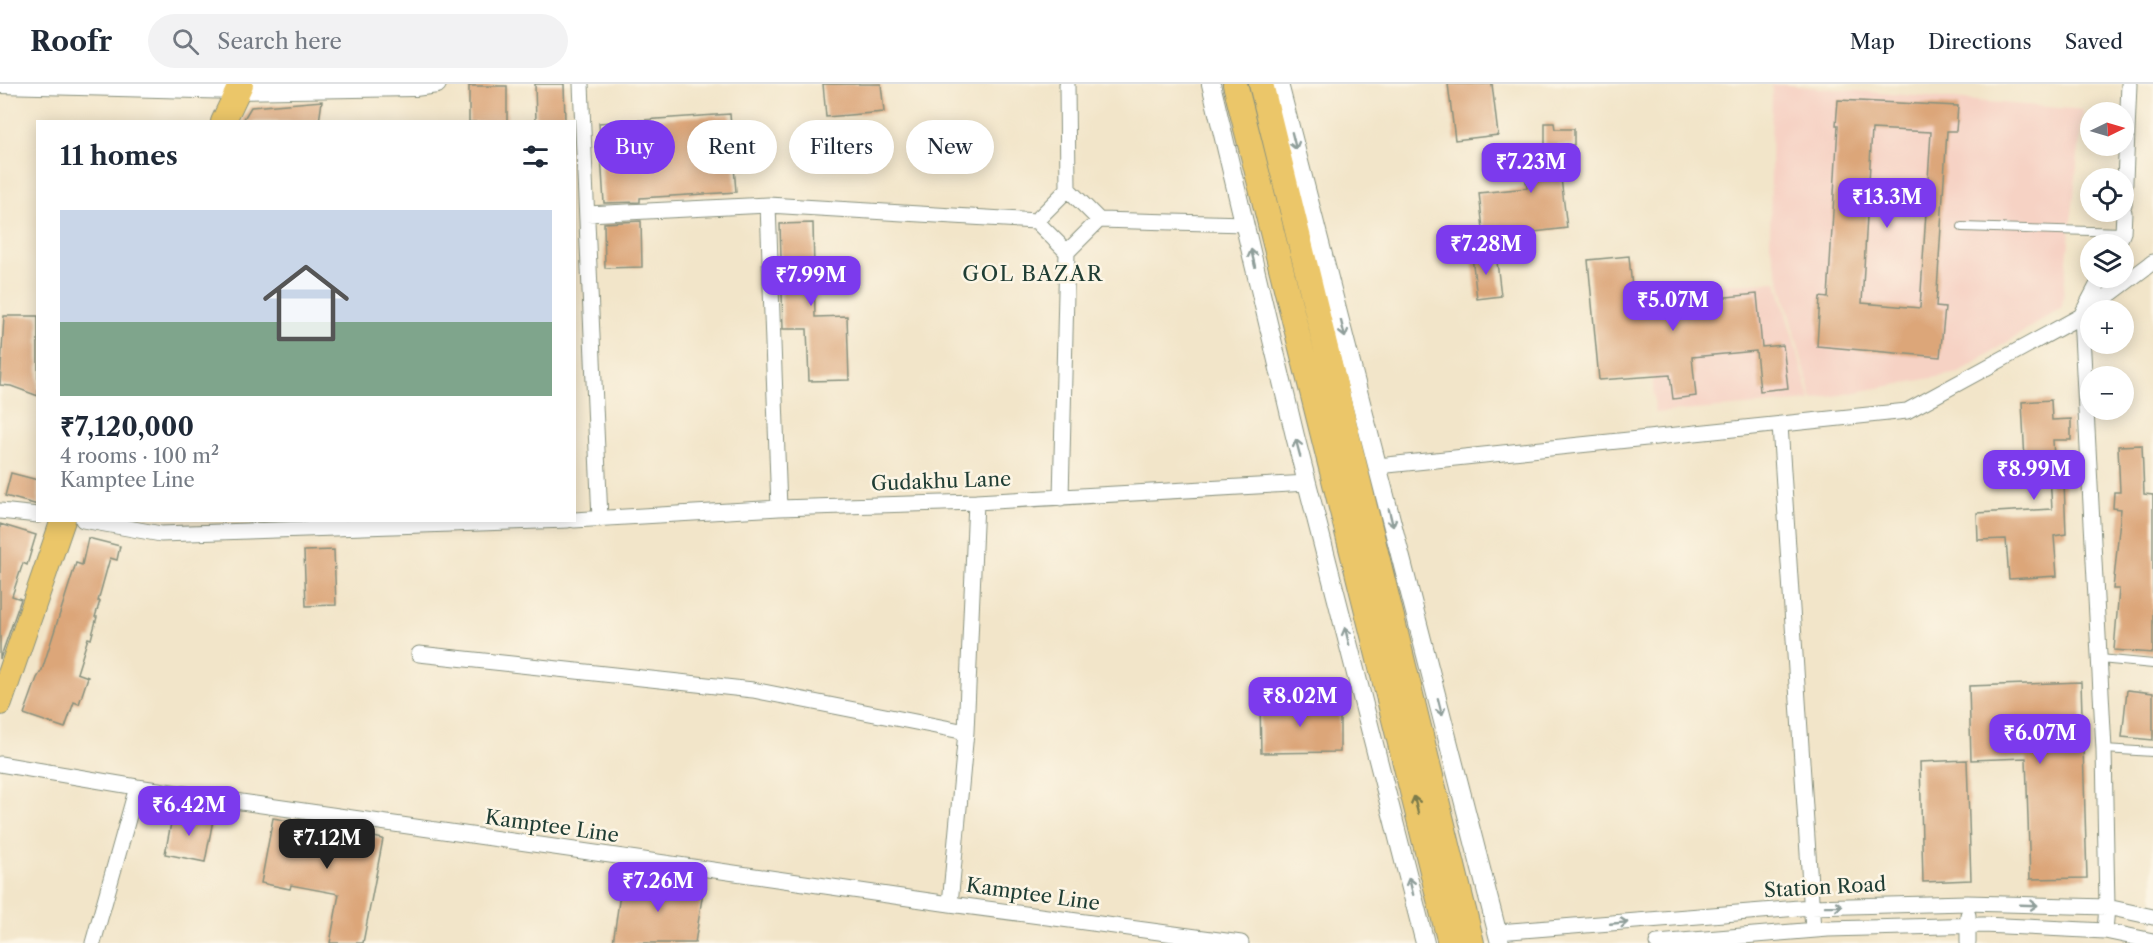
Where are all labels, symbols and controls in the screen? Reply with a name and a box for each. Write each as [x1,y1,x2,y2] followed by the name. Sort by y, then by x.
[148,14,568,68] search box
[30,24,112,58] text: Roofr
[169,25,202,58] icon: search
[217,28,342,55] text: Search here
[1850,29,1895,54] text: Map
[1928,29,2032,54] text: Directions
[2065,29,2123,54] text: Saved
[2080,102,2134,156] north arrow
[2080,102,2134,420] map controls
[594,120,675,174] chip: Buy
[687,120,777,174] chip: Rent
[789,120,894,174] chip: Filters
[906,120,994,174] chip: New
[1289,131,1300,150] one-way arrow
[60,140,178,172] text: 11 homes
[519,140,552,173] icon: filters
[1482,143,1580,194] pin: ₹7.23M
[1496,150,1566,174] text: ₹7.23M
[2080,168,2134,222] button: locate
[1838,178,1936,229] pin: ₹13.3M
[1852,185,1922,209] text: ₹13.3M
[1437,225,1535,276] pin: ₹7.28M
[1450,232,1522,256] text: ₹7.28M
[2080,234,2134,288] button: layers
[252,249,360,357] icon: home
[1247,249,1258,268] one-way arrow
[762,256,860,307] pin: ₹7.99M
[962,261,1104,286] district label: GOL BAZAR
[776,263,846,287] text: ₹7.99M
[1624,281,1722,332] pin: ₹5.07M
[1637,288,1709,312] text: ₹5.07M
[2080,300,2134,354] button: +
[1337,320,1349,339] one-way arrow
[2080,366,2134,420] button: −
[60,411,194,443] text: ₹7,120,000
[1292,438,1304,457] one-way arrow
[60,444,219,468] text: 4 rooms · 100 m²
[1985,450,2083,501] pin: ₹8.99M
[1997,457,2071,481] text: ₹8.99M
[870,467,1012,495] street label: Gudakhu Lane
[60,468,195,492] text: Kamptee Line
[1386,509,1398,528] one-way arrow
[1341,627,1352,646] one-way arrow
[1251,677,1349,728] pin: ₹8.02M
[1263,684,1337,708] text: ₹8.02M
[1434,697,1446,716] one-way arrow
[1991,714,2089,765] pin: ₹6.07M
[2003,721,2077,745] text: ₹6.07M
[140,786,238,837] pin: ₹6.42M
[152,793,226,817] text: ₹6.42M
[1409,795,1421,814] one-way arrow
[484,805,620,847] street label: Kamptee Line
[278,819,376,870] pin: ₹7.12M
[293,826,361,850] text: ₹7.12M
[609,862,707,913] pin: ₹7.26M
[622,869,694,893] text: ₹7.26M
[1763,872,1887,902] street label: Station Road
[965,873,1101,915] street label: Kamptee Line
[1404,877,1416,896] one-way arrow
[2019,899,2039,911] one-way arrow
[1824,900,1844,912] one-way arrow
[1608,917,1628,928] one-way arrow

